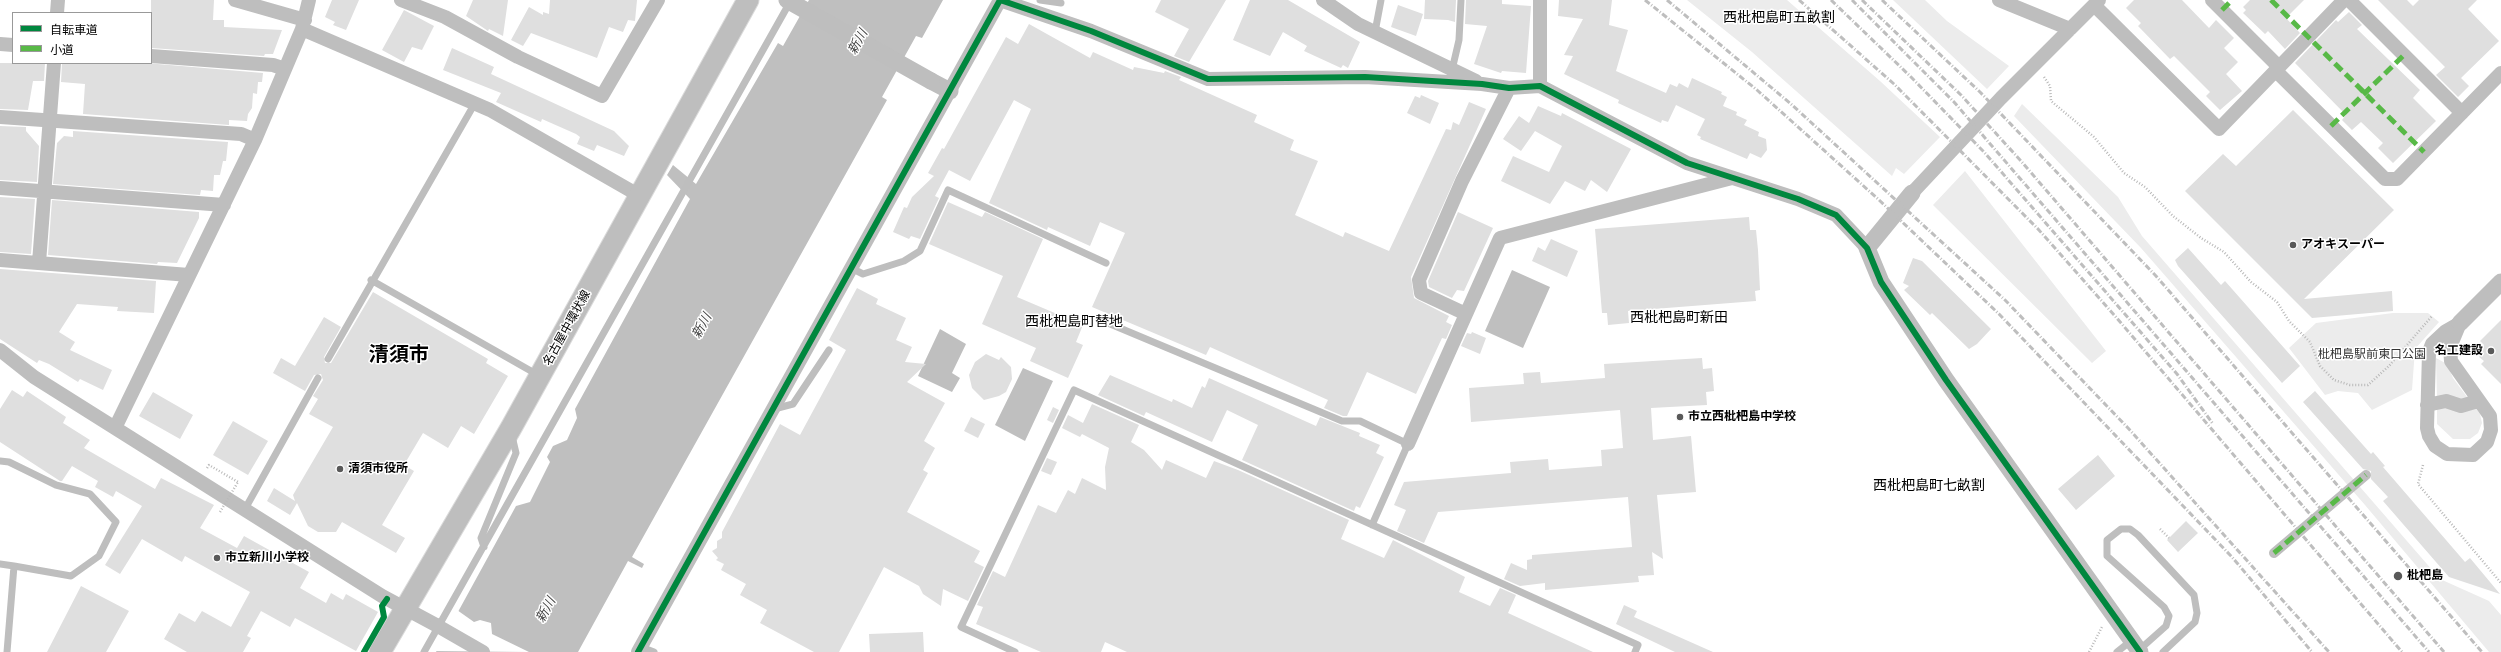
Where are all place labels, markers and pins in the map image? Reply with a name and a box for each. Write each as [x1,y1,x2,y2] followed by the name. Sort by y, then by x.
[2301,238,2385,252] place label: アオキスーパー
[2288,240,2298,250] marker: アオキスーパー
[2435,344,2483,358] place label: 名工建設
[2486,346,2496,356] marker: 名工建設
[1688,410,1796,424] place label: 市立西枇杷島中学校
[1675,412,1685,422] marker: 市立西枇杷島中学校
[348,462,408,476] place label: 清須市役所
[335,464,345,474] marker: 清須市役所
[225,551,309,565] place label: 市立新川小学校
[212,553,222,563] marker: 市立新川小学校
[2407,569,2443,583] place label: 枇杷島
[2392,570,2404,582] marker: 枇杷島

